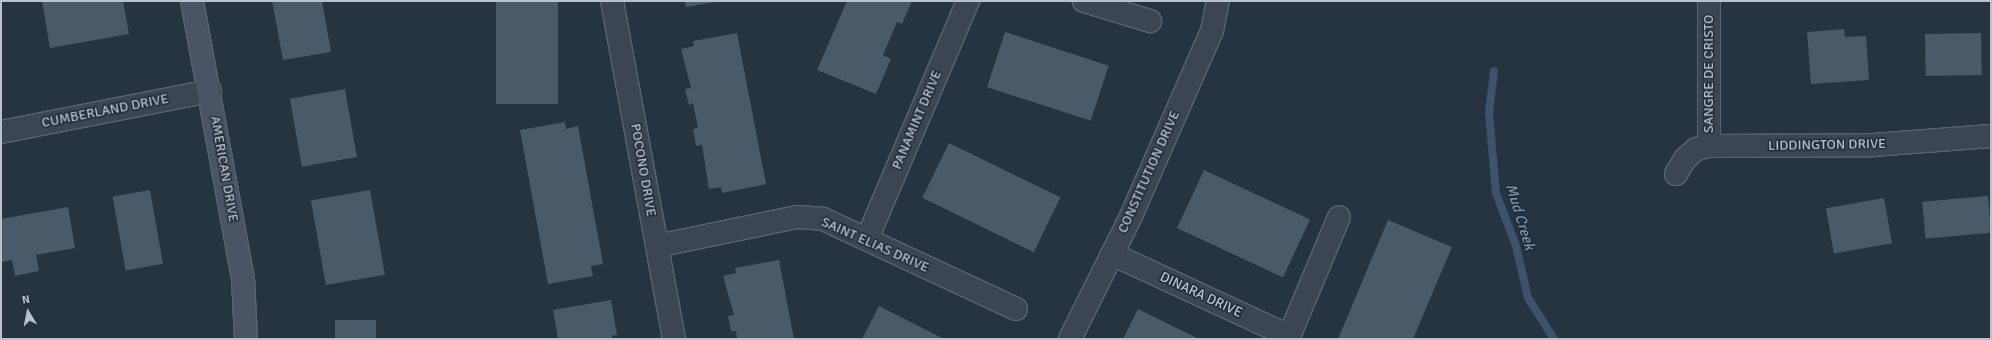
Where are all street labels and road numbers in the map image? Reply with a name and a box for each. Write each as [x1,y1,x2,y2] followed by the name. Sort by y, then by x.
[1701,15,1717,133] street label: SANGRE DE CRISTO
[889,68,945,172] street label: PANAMINT DRIVE
[40,90,170,132] street label: CUMBERLAND DRIVE
[1114,108,1184,236] street label: CONSTITUTION DRIVE
[206,115,242,223] street label: AMERICAN DRIVE
[627,122,659,218] street label: POCONO DRIVE
[1768,136,1886,154] street label: LIDDINGTON DRIVE
[819,214,931,276] street label: SAINT ELIAS DRIVE
[1157,269,1245,321] street label: DINARA DRIVE

